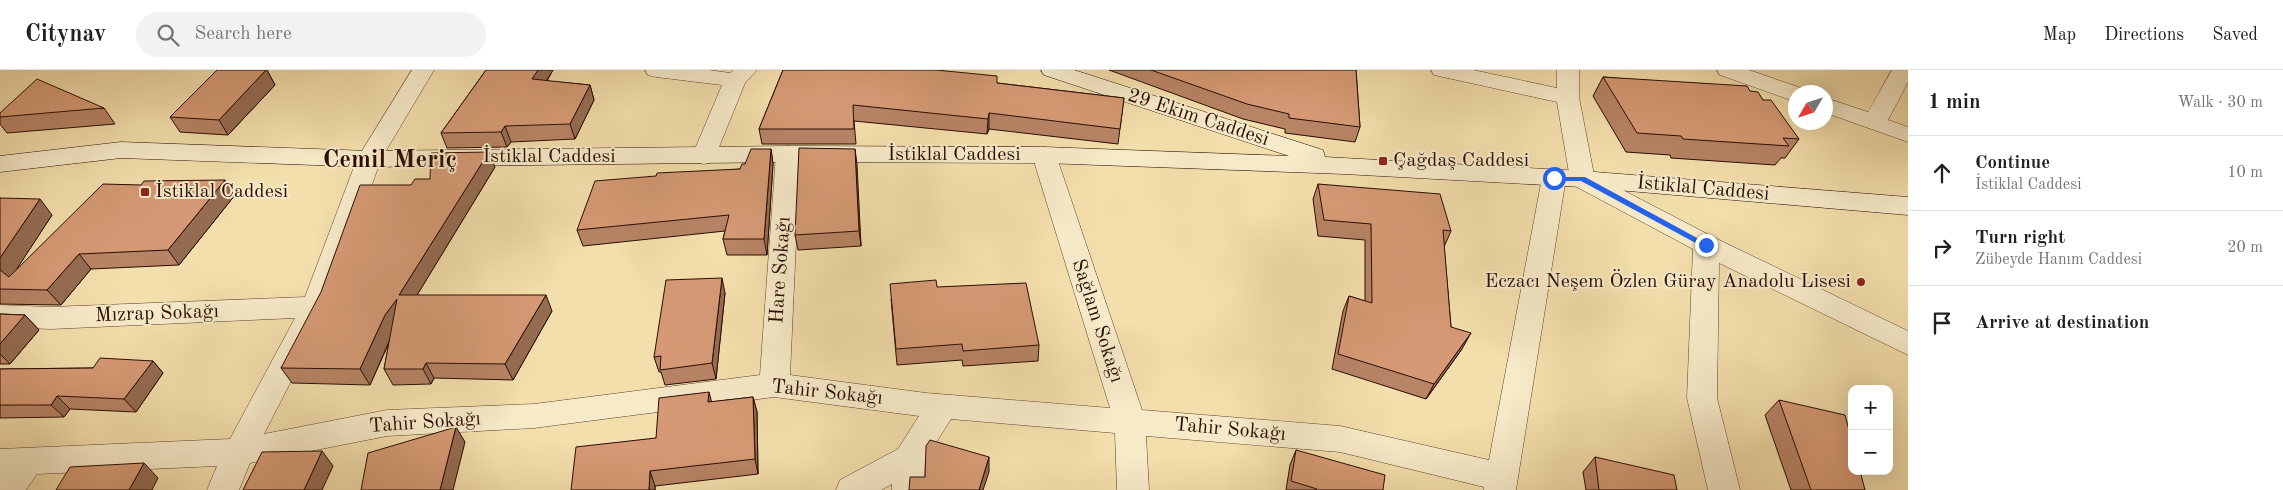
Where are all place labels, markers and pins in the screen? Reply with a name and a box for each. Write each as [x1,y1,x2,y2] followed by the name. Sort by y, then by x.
[1393,151,1529,171] place label: Çağdaş Caddesi
[1377,155,1389,167] marker: Çağdaş Caddesi
[155,180,288,202] place label: İstiklal Caddesi
[139,186,151,198] marker: İstiklal Caddesi
[1485,269,1851,292] place label: Eczacı Neşem Özlen Güray Anadolu Lisesi
[1855,276,1867,288] marker: Eczacı Neşem Özlen Güray Anadolu Lisesi

